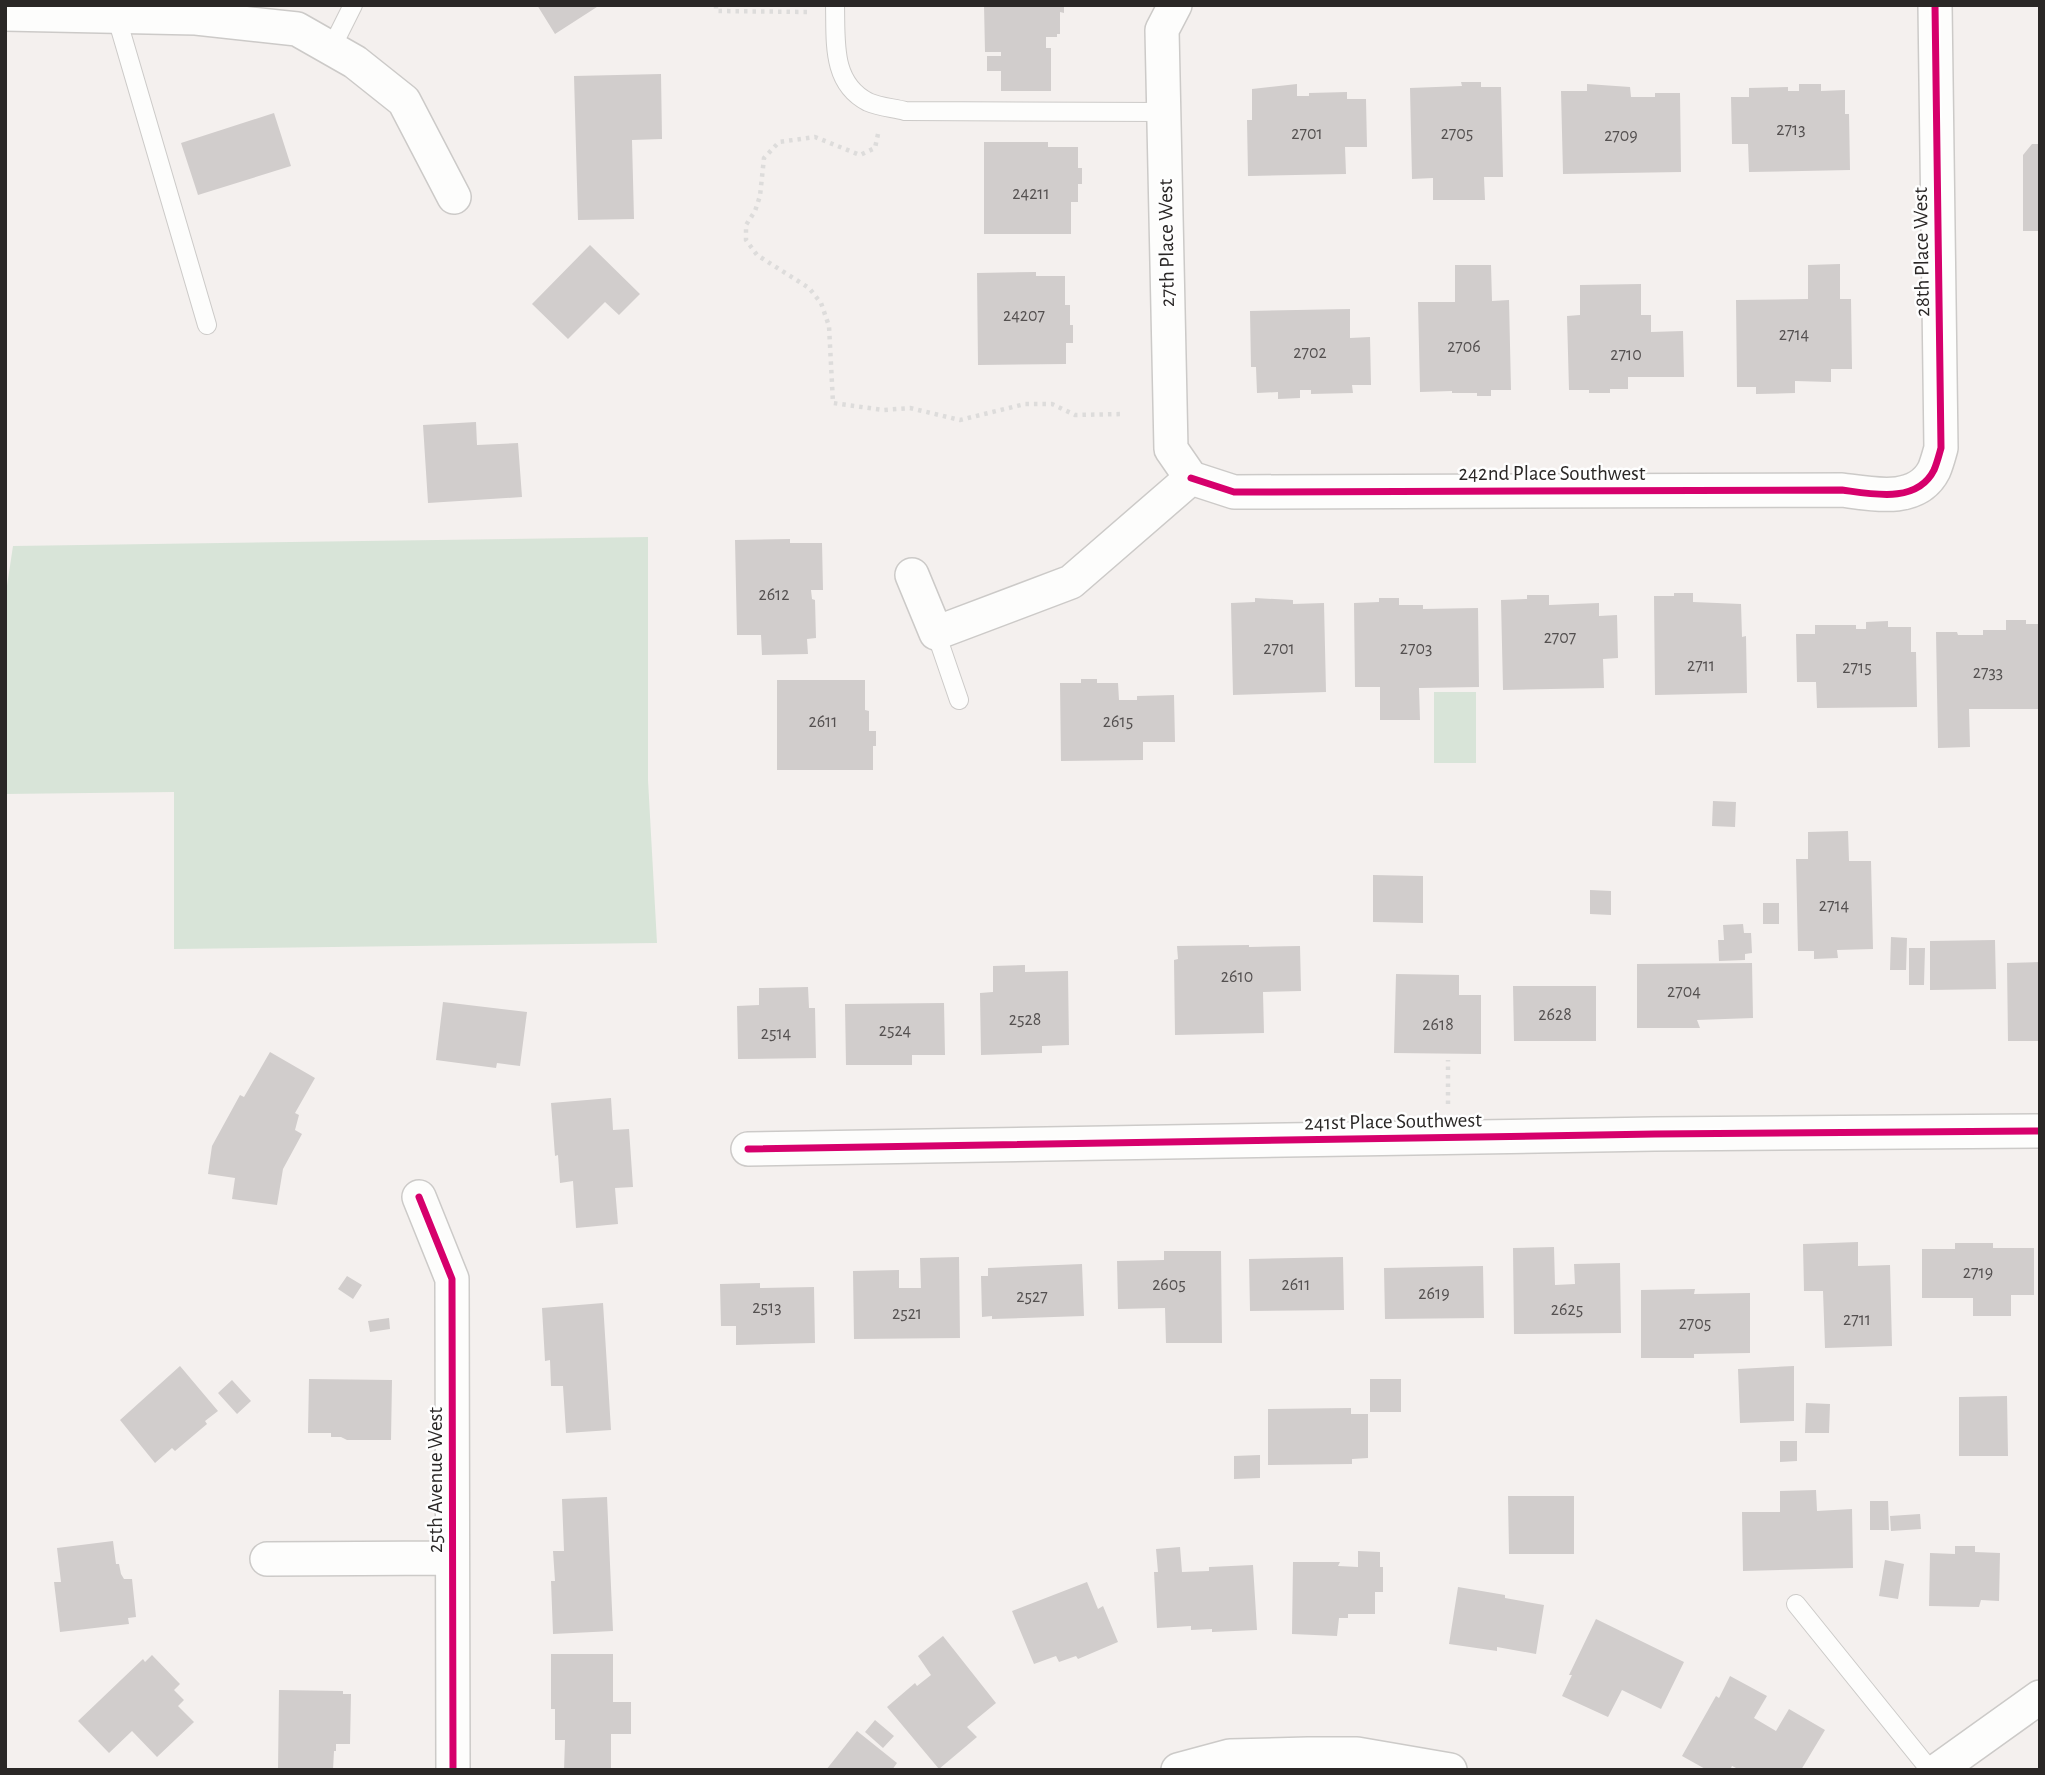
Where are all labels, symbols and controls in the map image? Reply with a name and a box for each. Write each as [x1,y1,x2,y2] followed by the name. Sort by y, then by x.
[1776,121,1806,139] house number: 2713
[1291,125,1323,143] house number: 2701
[1441,125,1473,143] house number: 2705
[1604,127,1638,145] house number: 2709
[1155,178,1178,307] street label: 27th Place West
[1012,185,1050,203] house number: 24211
[1910,187,1933,317] street label: 28th Place West
[1003,307,1045,325] house number: 24207
[1779,326,1810,344] house number: 2714
[1447,338,1481,356] house number: 2706
[1293,344,1327,362] house number: 2702
[1610,346,1642,364] house number: 2710
[1458,463,1646,484] street label: 242nd Place Southwest
[758,586,790,604] house number: 2612
[1544,629,1576,647] house number: 2707
[1263,640,1295,658] house number: 2701
[1400,640,1432,658] house number: 2703
[1687,657,1715,675] house number: 2711
[1842,659,1872,677] house number: 2715
[1973,664,2003,682] house number: 2733
[808,713,838,731] house number: 2611
[1103,713,1133,731] house number: 2615
[1819,897,1850,915] house number: 2714
[1221,968,1253,986] house number: 2610
[1667,983,1701,1001] house number: 2704
[1538,1006,1572,1024] house number: 2628
[1009,1011,1041,1029] house number: 2528
[1422,1016,1454,1034] house number: 2618
[879,1022,912,1040] house number: 2524
[761,1025,792,1043] house number: 2514
[1304,1109,1482,1134] street label: 241st Place Southwest
[1963,1264,1993,1282] house number: 2719
[1152,1276,1186,1294] house number: 2605
[1281,1276,1311,1294] house number: 2611
[1418,1285,1450,1303] house number: 2619
[1016,1288,1048,1306] house number: 2527
[752,1299,782,1317] house number: 2513
[1551,1301,1583,1319] house number: 2625
[892,1305,922,1323] house number: 2521
[1843,1311,1871,1329] house number: 2711
[1679,1315,1711,1333] house number: 2705
[425,1407,446,1553] street label: 25th Avenue West

